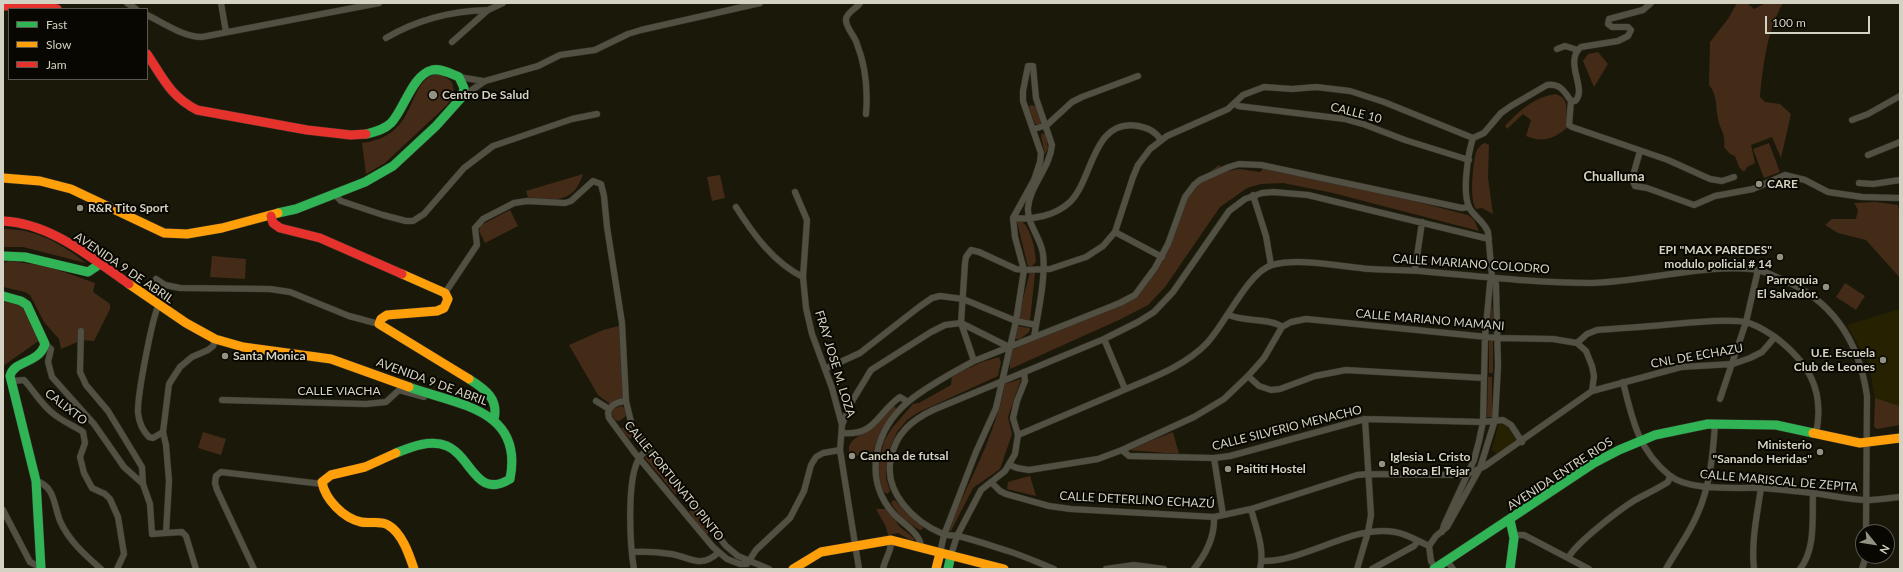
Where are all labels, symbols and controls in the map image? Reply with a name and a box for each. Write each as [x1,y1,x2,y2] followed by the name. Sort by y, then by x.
[8,8,148,80] legend
[1767,8,1872,34] scale bar
[1772,15,1806,30] text: 100 m
[46,17,67,32] text: Fast
[46,37,71,52] text: Slow
[46,57,67,72] text: Jam
[442,88,529,102] place label: Centro De Salud
[427,89,439,101] marker: Centro De Salud
[1329,100,1383,126] street label: CALLE 10
[1583,169,1645,185] district label: Chualluma
[1767,177,1798,191] place label: CARE
[1754,179,1764,189] marker: CARE
[88,201,169,215] place label: R&R Tito Sport
[75,203,85,213] marker: R&R Tito Sport
[71,229,177,307] street label: AVENIDA 9 DE ABRIL
[1659,243,1772,271] place label: EPI "MAX PAREDES" modulo policial # 14
[1392,251,1550,277] street label: CALLE MARIANO COLODRO
[1775,252,1785,262] marker: EPI "MAX PAREDES" modulo policial # 14
[1757,273,1818,301] place label: Parroquia El Salvador.
[1821,282,1831,292] marker: Parroquia El Salvador.
[1355,306,1505,334] street label: CALLE MARIANO MAMANI
[812,309,858,419] street label: FRAY JOSE M. LOZA
[1650,341,1744,371] street label: CNL DE ECHAZU
[1794,346,1875,374] place label: U.E. Escuela Club de Leones
[233,349,305,363] place label: Santa Monica
[220,351,230,361] marker: Santa Monica
[374,355,490,409] street label: AVENIDA 9 DE ABRIL
[1878,355,1888,365] marker: U.E. Escuela Club de Leones
[297,384,381,398] street label: CALLE VIACHA
[42,386,90,428] street label: CALIXTO
[1211,402,1363,454] street label: CALLE SILVERIO MENACHO
[621,418,727,544] street label: CALLE FORTUNATO PINTO
[1505,435,1615,513] street label: AVENIDA ENTRE RIOS
[1713,438,1812,466] place label: Ministerio "Sanando Heridas"
[1815,447,1825,457] marker: Ministerio "Sanando Heridas"
[860,449,948,463] place label: Cancha de futsal
[1390,450,1470,478] place label: Iglesia L. Cristo la Roca El Tejar
[847,451,857,461] marker: Cancha de futsal
[1377,459,1387,469] marker: Iglesia L. Cristo la Roca El Tejar
[1236,462,1306,476] place label: Paitití Hostel
[1223,464,1233,474] marker: Paitití Hostel
[1699,467,1859,495] street label: CALLE MARISCAL DE ZEPITA
[1059,489,1215,511] street label: CALLE DETERLINO ECHAZÚ
[1855,524,1895,564] north arrow
[1877,543,1893,557] text: N

